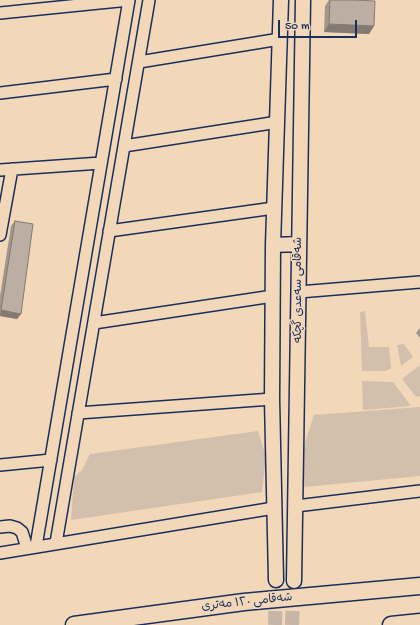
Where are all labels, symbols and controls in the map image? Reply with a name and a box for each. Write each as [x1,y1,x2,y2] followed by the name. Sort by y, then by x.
[280,12,359,38] scale bar
[285,20,310,34] text: 50 m
[292,237,306,343] street label: شەقامی سەعدی گچکە
[201,591,293,615] street label: شەقامی ١٢٠ مەتری

